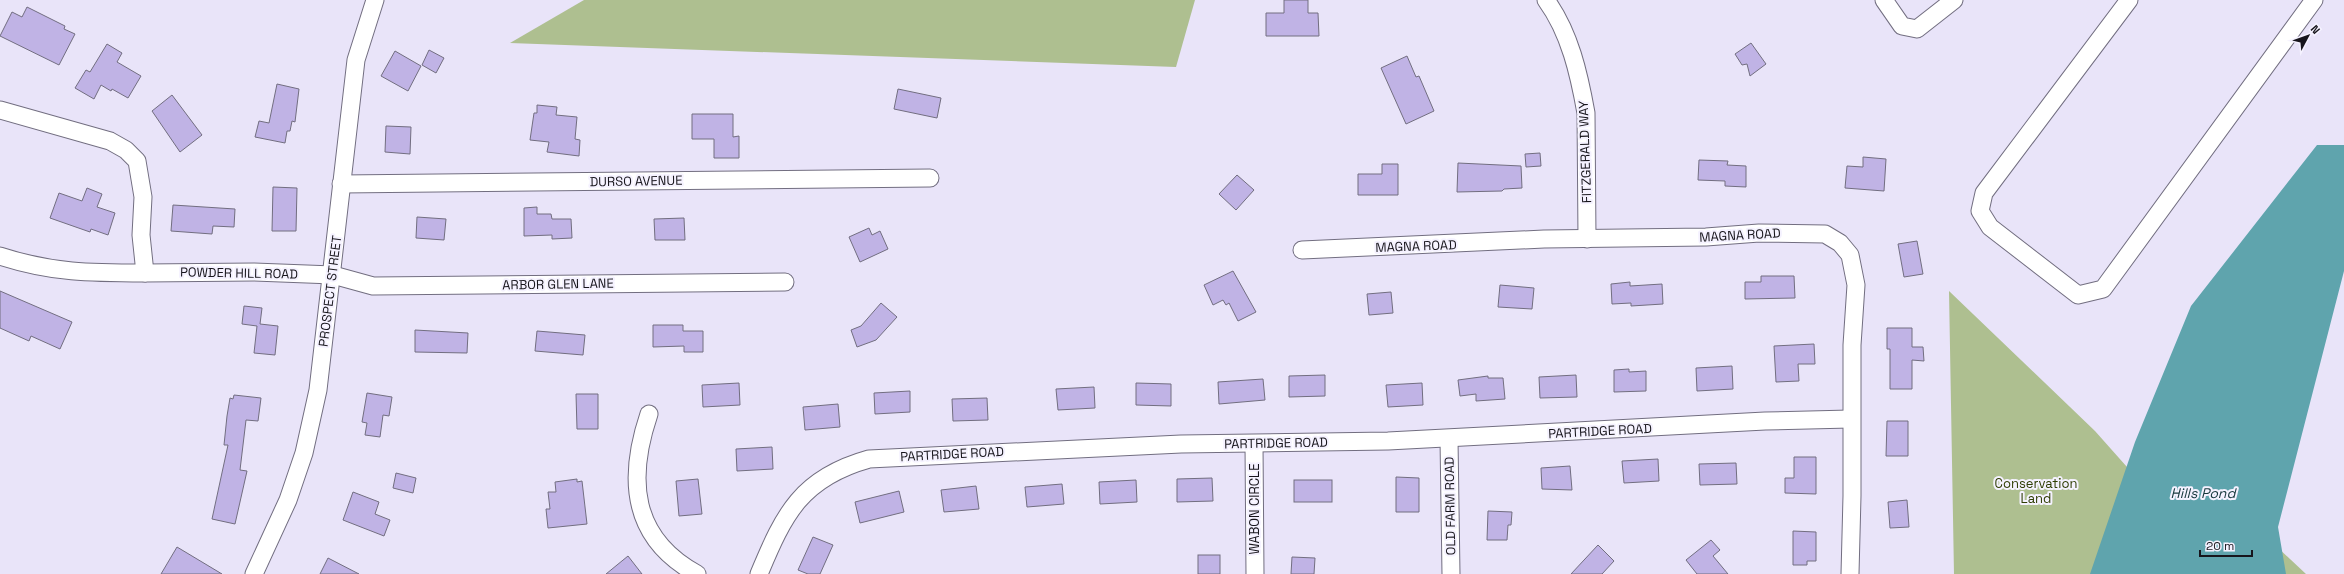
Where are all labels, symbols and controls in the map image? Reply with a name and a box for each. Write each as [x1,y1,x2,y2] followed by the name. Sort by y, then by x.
[2288,16,2328,56] north arrow
[2308,22,2323,37] text: N
[1575,100,1595,204] street label: FITZGERALD WAY
[589,172,683,190] street label: DURSO AVENUE
[1699,224,1781,246] street label: MAGNA ROAD
[315,234,345,348] street label: PROSPECT STREET
[1375,236,1457,256] street label: MAGNA ROAD
[180,263,298,283] street label: POWDER HILL ROAD
[502,275,614,293] street label: ARBOR GLEN LANE
[1548,420,1652,442] street label: PARTRIDGE ROAD
[1224,434,1328,452] street label: PARTRIDGE ROAD
[900,443,1004,465] street label: PARTRIDGE ROAD
[1441,456,1459,556] street label: OLD FARM ROAD
[1246,464,1263,554] street label: WABON CIRCLE
[1995,475,2077,507] park label: Conservation Land
[2171,484,2237,502] water label: Hills Pond
[2200,532,2252,558] scale bar
[2206,538,2234,554] text: 20 m

